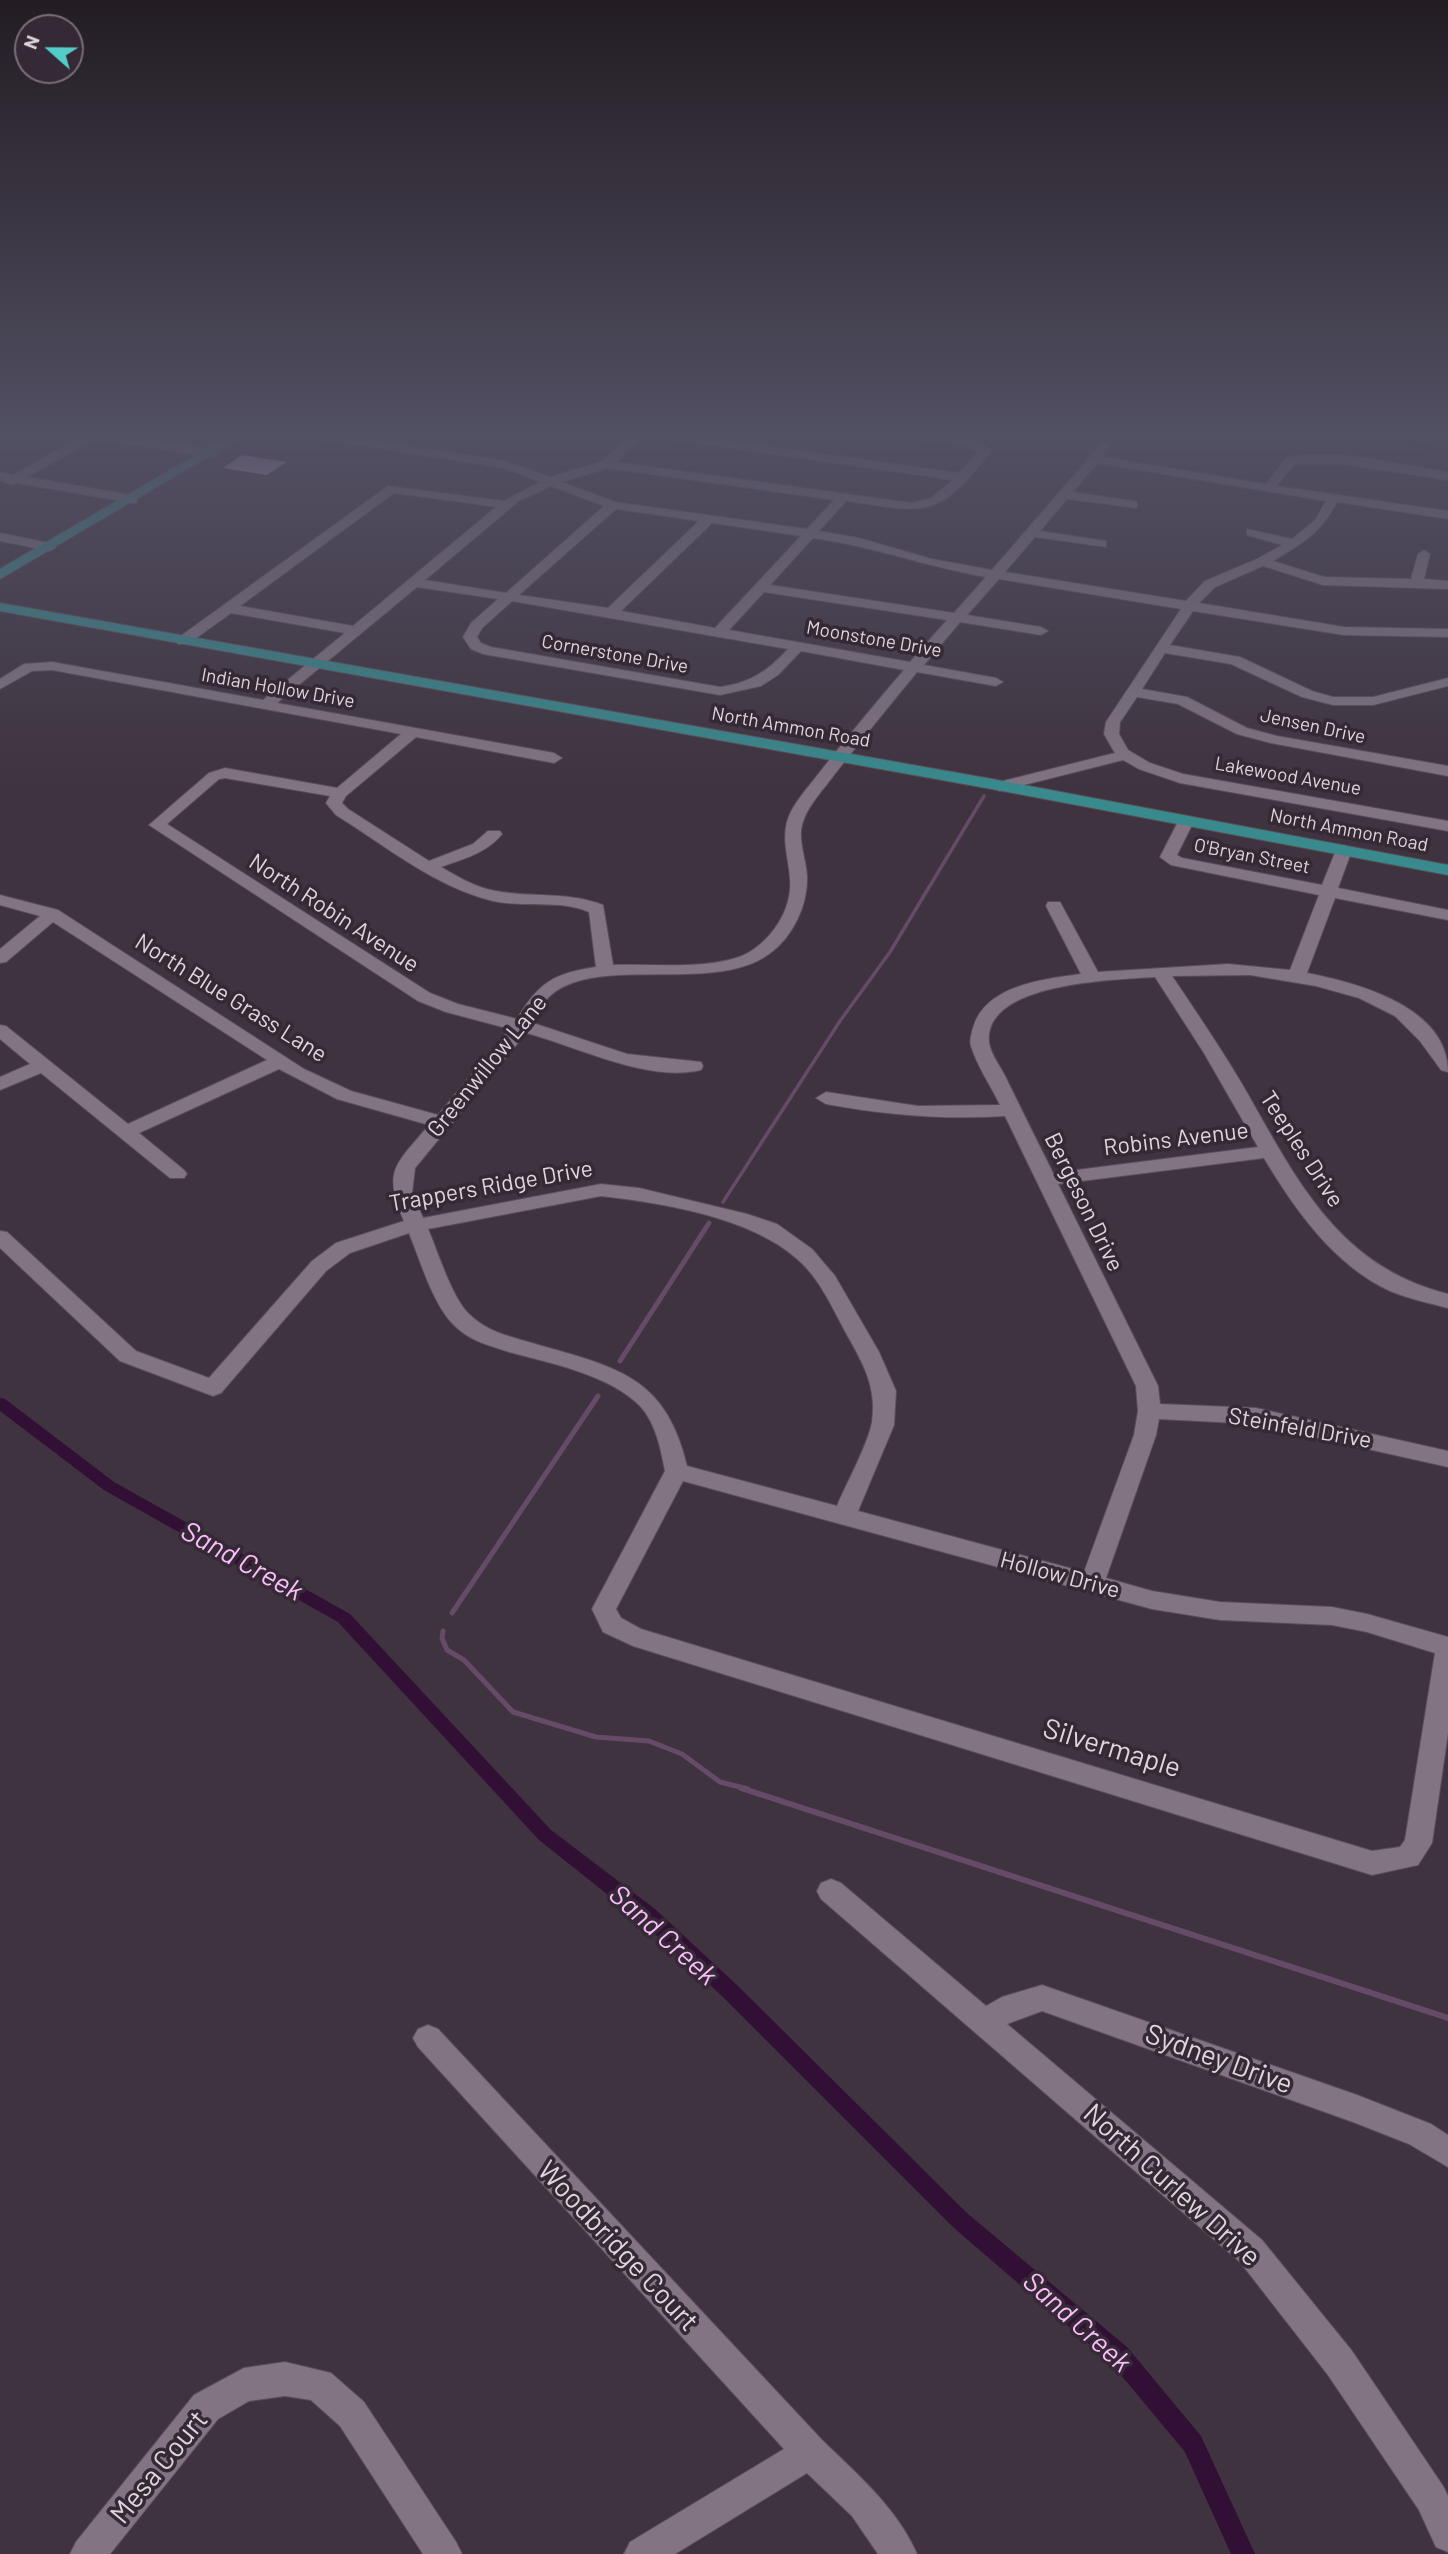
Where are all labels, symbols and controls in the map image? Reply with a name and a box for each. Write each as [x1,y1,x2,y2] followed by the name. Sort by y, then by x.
[14,14,84,84] north arrow
[18,32,44,52] text: N
[805,616,943,662] street label: Moonstone Drive
[540,630,690,678] street label: Cornerstone Drive
[200,663,356,713] street label: Indian Hollow Drive
[710,702,872,752] street label: North Ammon Road
[1258,704,1368,748] street label: Jensen Drive
[1213,752,1363,800] street label: Lakewood Avenue
[1268,803,1430,857] street label: North Ammon Road
[1192,834,1312,878] street label: O'Bryan Street
[244,848,424,978] street label: North Robin Avenue
[130,928,332,1068] street label: North Blue Grass Lane
[421,989,553,1143] street label: Greenwillow Lane
[1254,1086,1350,1212] street label: Teeples Drive
[1102,1116,1250,1162] street label: Robins Avenue
[1039,1128,1129,1276] street label: Bergeson Drive
[387,1154,595,1218] street label: Trappers Ridge Drive
[1226,1402,1374,1454] street label: Steinfeld Drive
[175,1514,309,1608] water label: Sand Creek
[997,1546,1123,1604] street label: Hollow Drive
[1039,1711,1185,1785] street label: Silvermaple
[602,1878,724,1992] water label: Sand Creek
[1141,2017,1297,2101] street label: Sydney Drive
[1076,2097,1268,2273] street label: North Curlew Drive
[531,2154,705,2338] street label: Woodbridge Court
[1016,2265,1138,2379] water label: Sand Creek
[103,2404,215,2530] street label: Mesa Court

